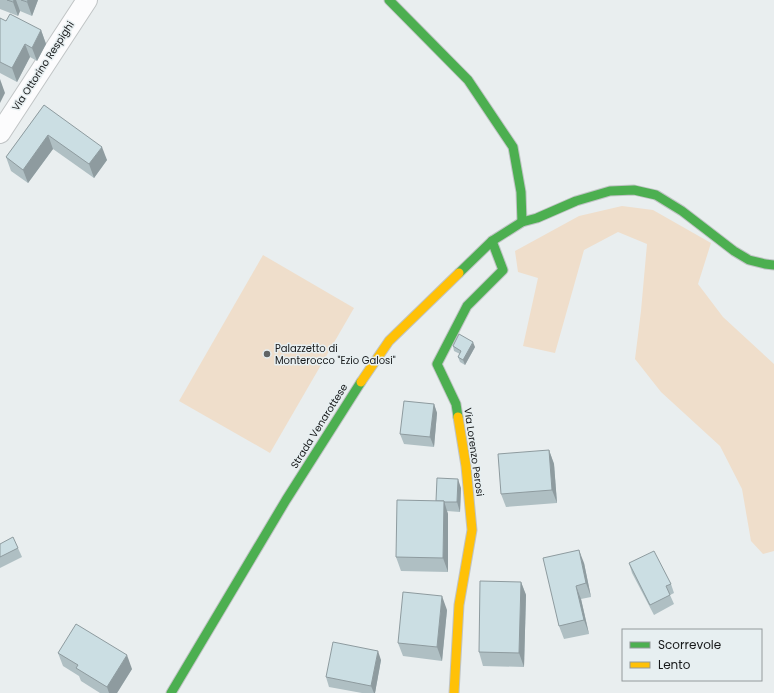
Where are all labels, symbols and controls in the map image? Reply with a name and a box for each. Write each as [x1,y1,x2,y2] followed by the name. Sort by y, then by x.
[8,18,78,114] street label: Via Ottorino Respighi
[275,341,396,368] place label: Palazzetto di Monterocco "Ezio Galosi"
[262,349,272,359] marker: Palazzetto di Monterocco "Ezio Galosi"
[287,381,351,471] street label: Strada Venarottese
[460,407,488,497] street label: Via Lorenzo Perosi
[622,629,762,681] legend
[658,636,721,653] text: Scorrevole
[658,656,691,673] text: Lento

